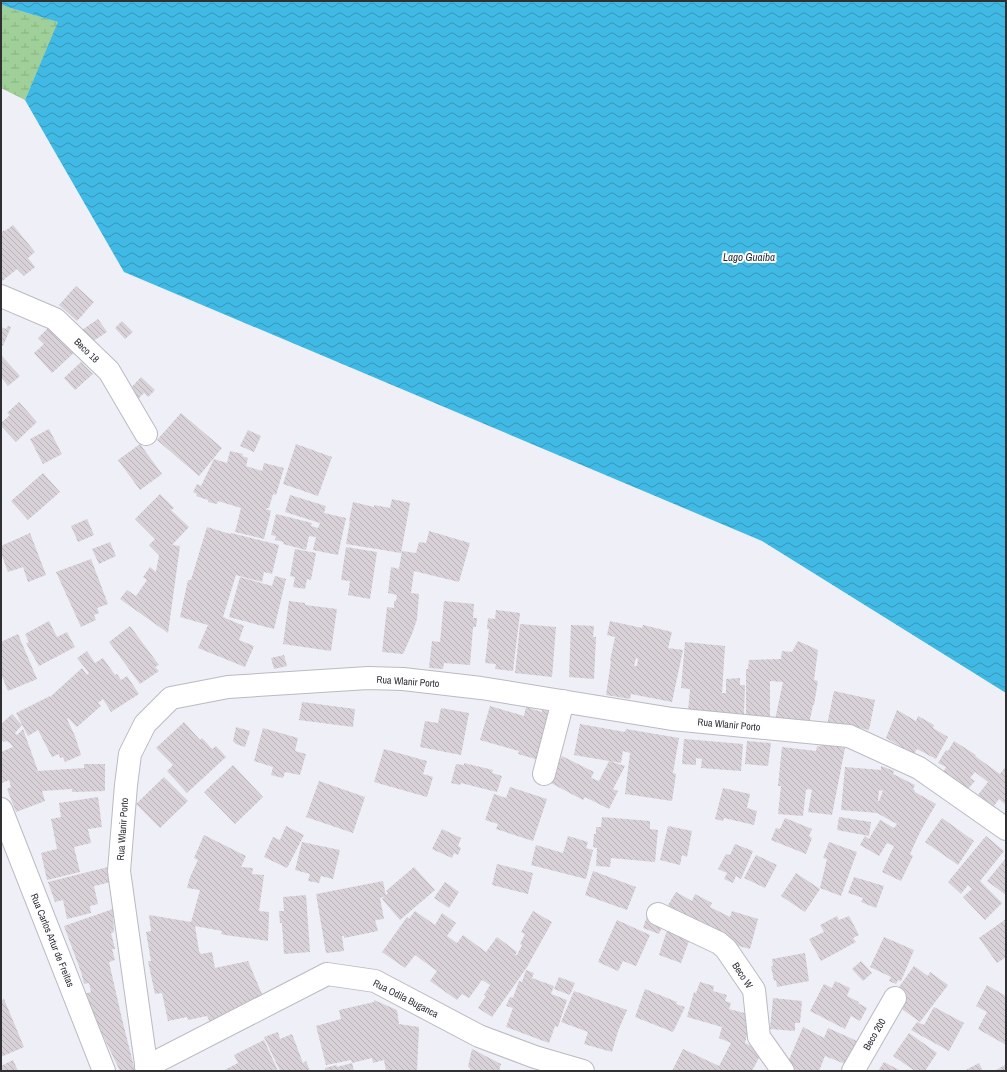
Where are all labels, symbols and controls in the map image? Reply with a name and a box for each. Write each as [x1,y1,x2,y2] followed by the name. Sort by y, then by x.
[723,250,775,264] water label: Lago Guaíba
[71,335,102,366] street label: Beco 18
[376,673,440,690] street label: Rua Wlanir Porto
[697,715,761,734] street label: Rua Wlanir Porto
[114,797,131,861] street label: Rua Wlanir Porto
[28,891,77,989] street label: Rua Carlos Artur de Freitas
[729,960,756,991] street label: Beco W
[371,976,441,1021] street label: Rua Odila Buganca
[860,1016,889,1053] street label: Beco 200

